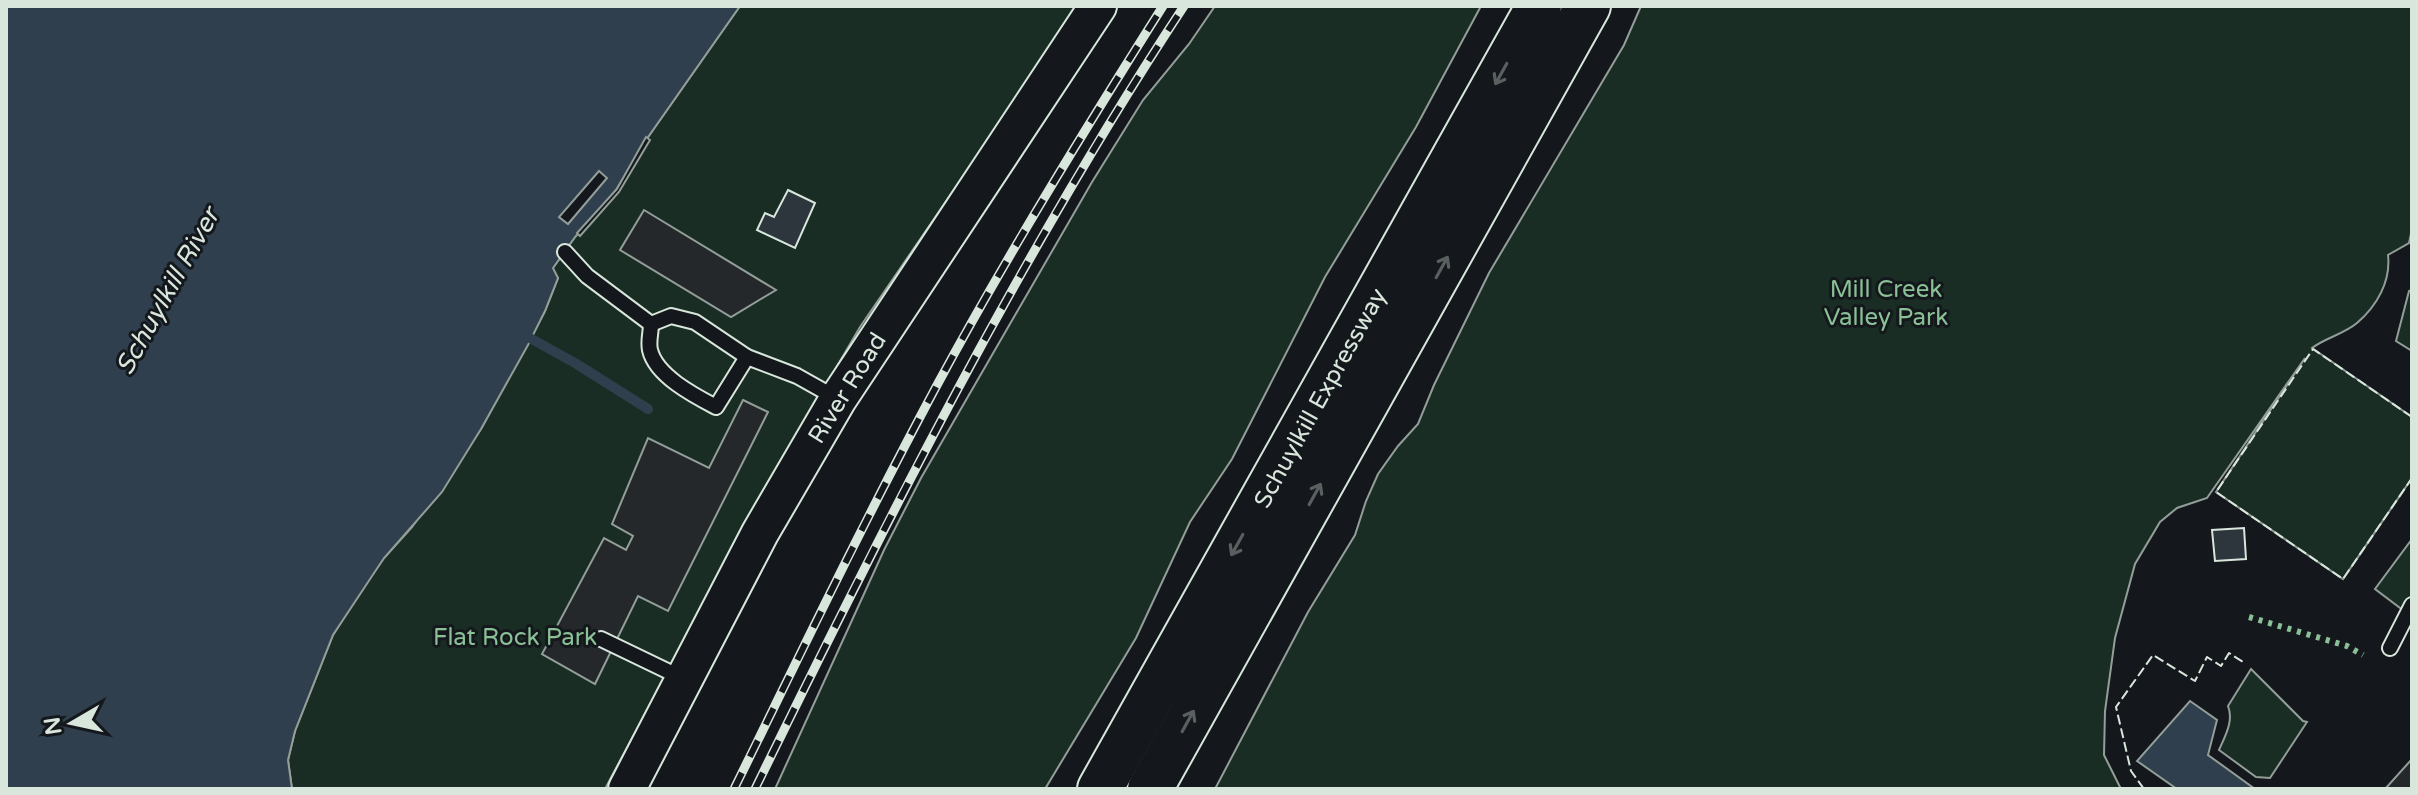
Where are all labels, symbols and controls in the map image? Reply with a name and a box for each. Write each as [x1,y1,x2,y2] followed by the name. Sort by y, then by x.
[1493,62,1509,85] one-way arrow
[109,200,227,380] water label: Schuylkill River
[1434,256,1450,279] one-way arrow
[1824,275,1948,332] park label: Mill Creek Valley Park
[1248,283,1393,513] street label: Schuylkill Expressway
[802,328,893,449] street label: River Road
[1307,483,1323,506] one-way arrow
[1229,533,1245,556] one-way arrow
[433,623,597,652] park label: Flat Rock Park
[32,683,112,763] north arrow
[1180,710,1196,733] one-way arrow
[39,715,67,737] text: N

